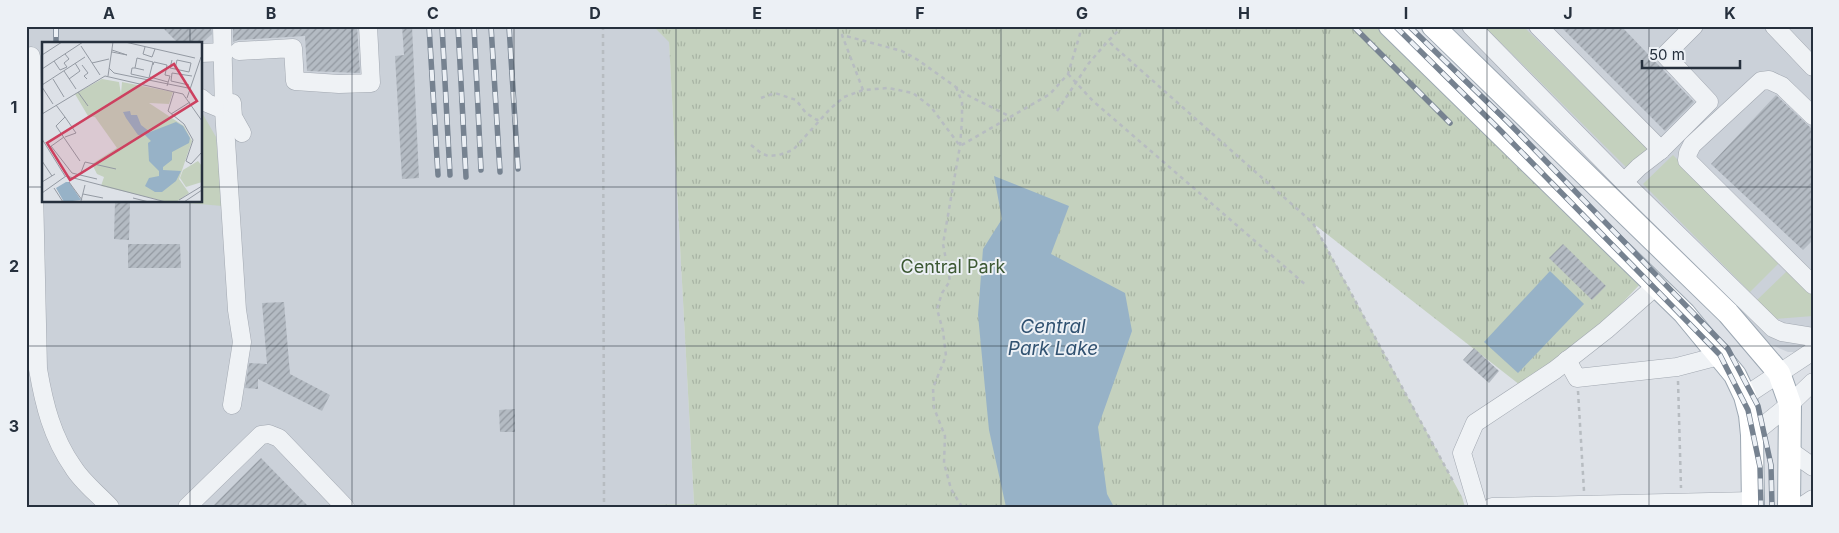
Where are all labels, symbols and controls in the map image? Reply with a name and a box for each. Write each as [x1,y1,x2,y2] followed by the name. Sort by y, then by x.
[103,3,115,23] text: A
[266,3,276,23] text: B
[427,3,439,23] text: C
[589,3,601,23] text: D
[752,3,762,23] text: E
[915,3,925,23] text: F
[1076,3,1088,23] text: G
[1238,3,1250,23] text: H
[1404,3,1408,23] text: I
[1563,3,1573,23] text: J
[1724,3,1736,23] text: K
[1642,38,1739,70] scale bar
[42,42,202,202] inset map
[1649,45,1685,64] text: 50 m
[11,97,17,117] text: 1
[9,256,19,276] text: 2
[900,256,1006,277] park label: Central Park
[1008,315,1098,360] water label: Central Park Lake
[9,416,19,436] text: 3

